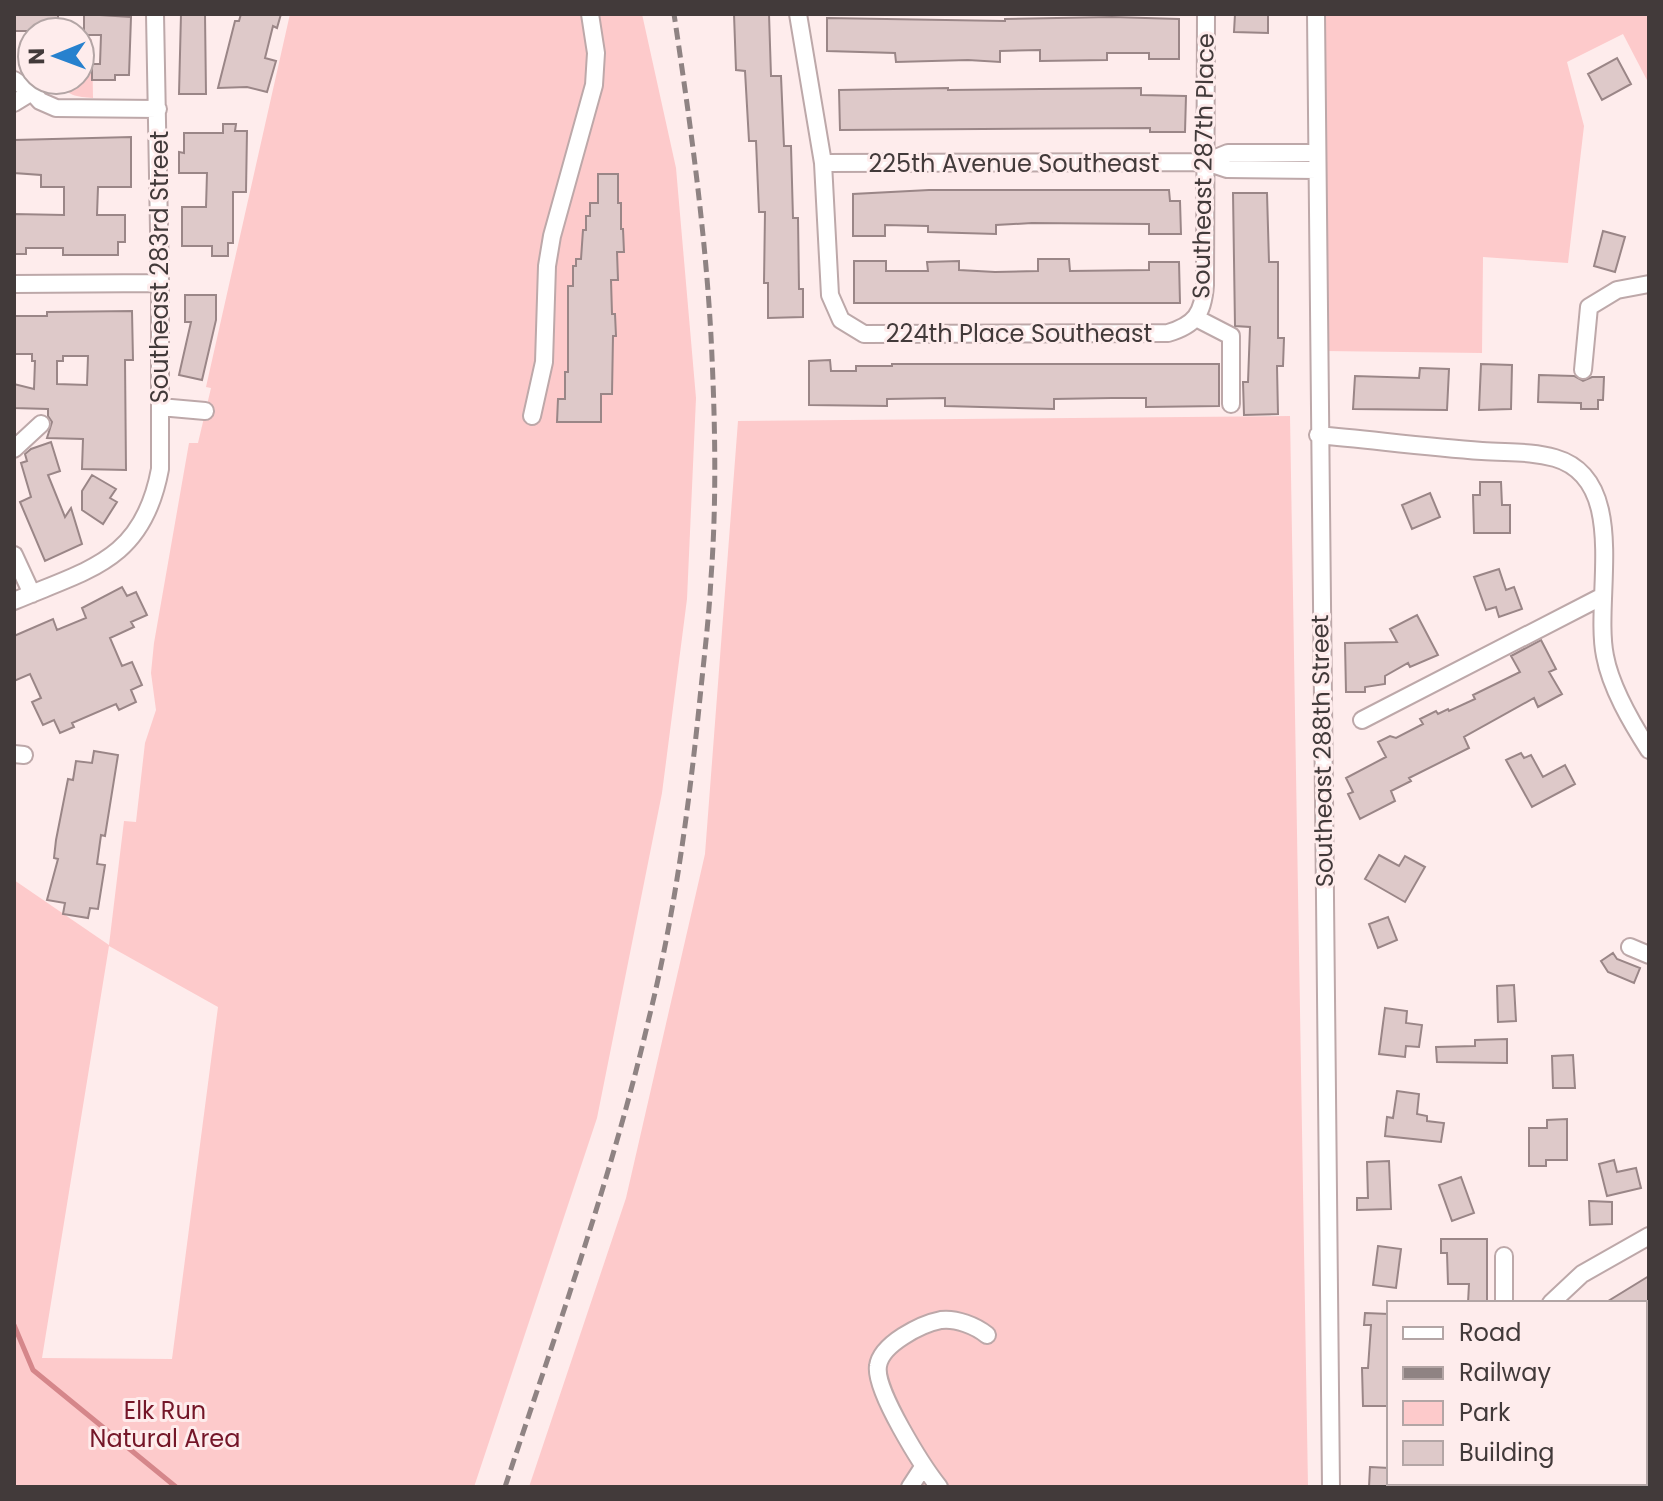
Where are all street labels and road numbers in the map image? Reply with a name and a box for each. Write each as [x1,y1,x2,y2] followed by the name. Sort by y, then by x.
[1184,33,1222,299] street label: Southeast 287th Place
[143,131,176,403] street label: Southeast 283rd Street
[869,147,1159,180] street label: 225th Avenue Southeast
[886,317,1152,350] street label: 224th Place Southeast
[1303,614,1341,888] street label: Southeast 288th Street

